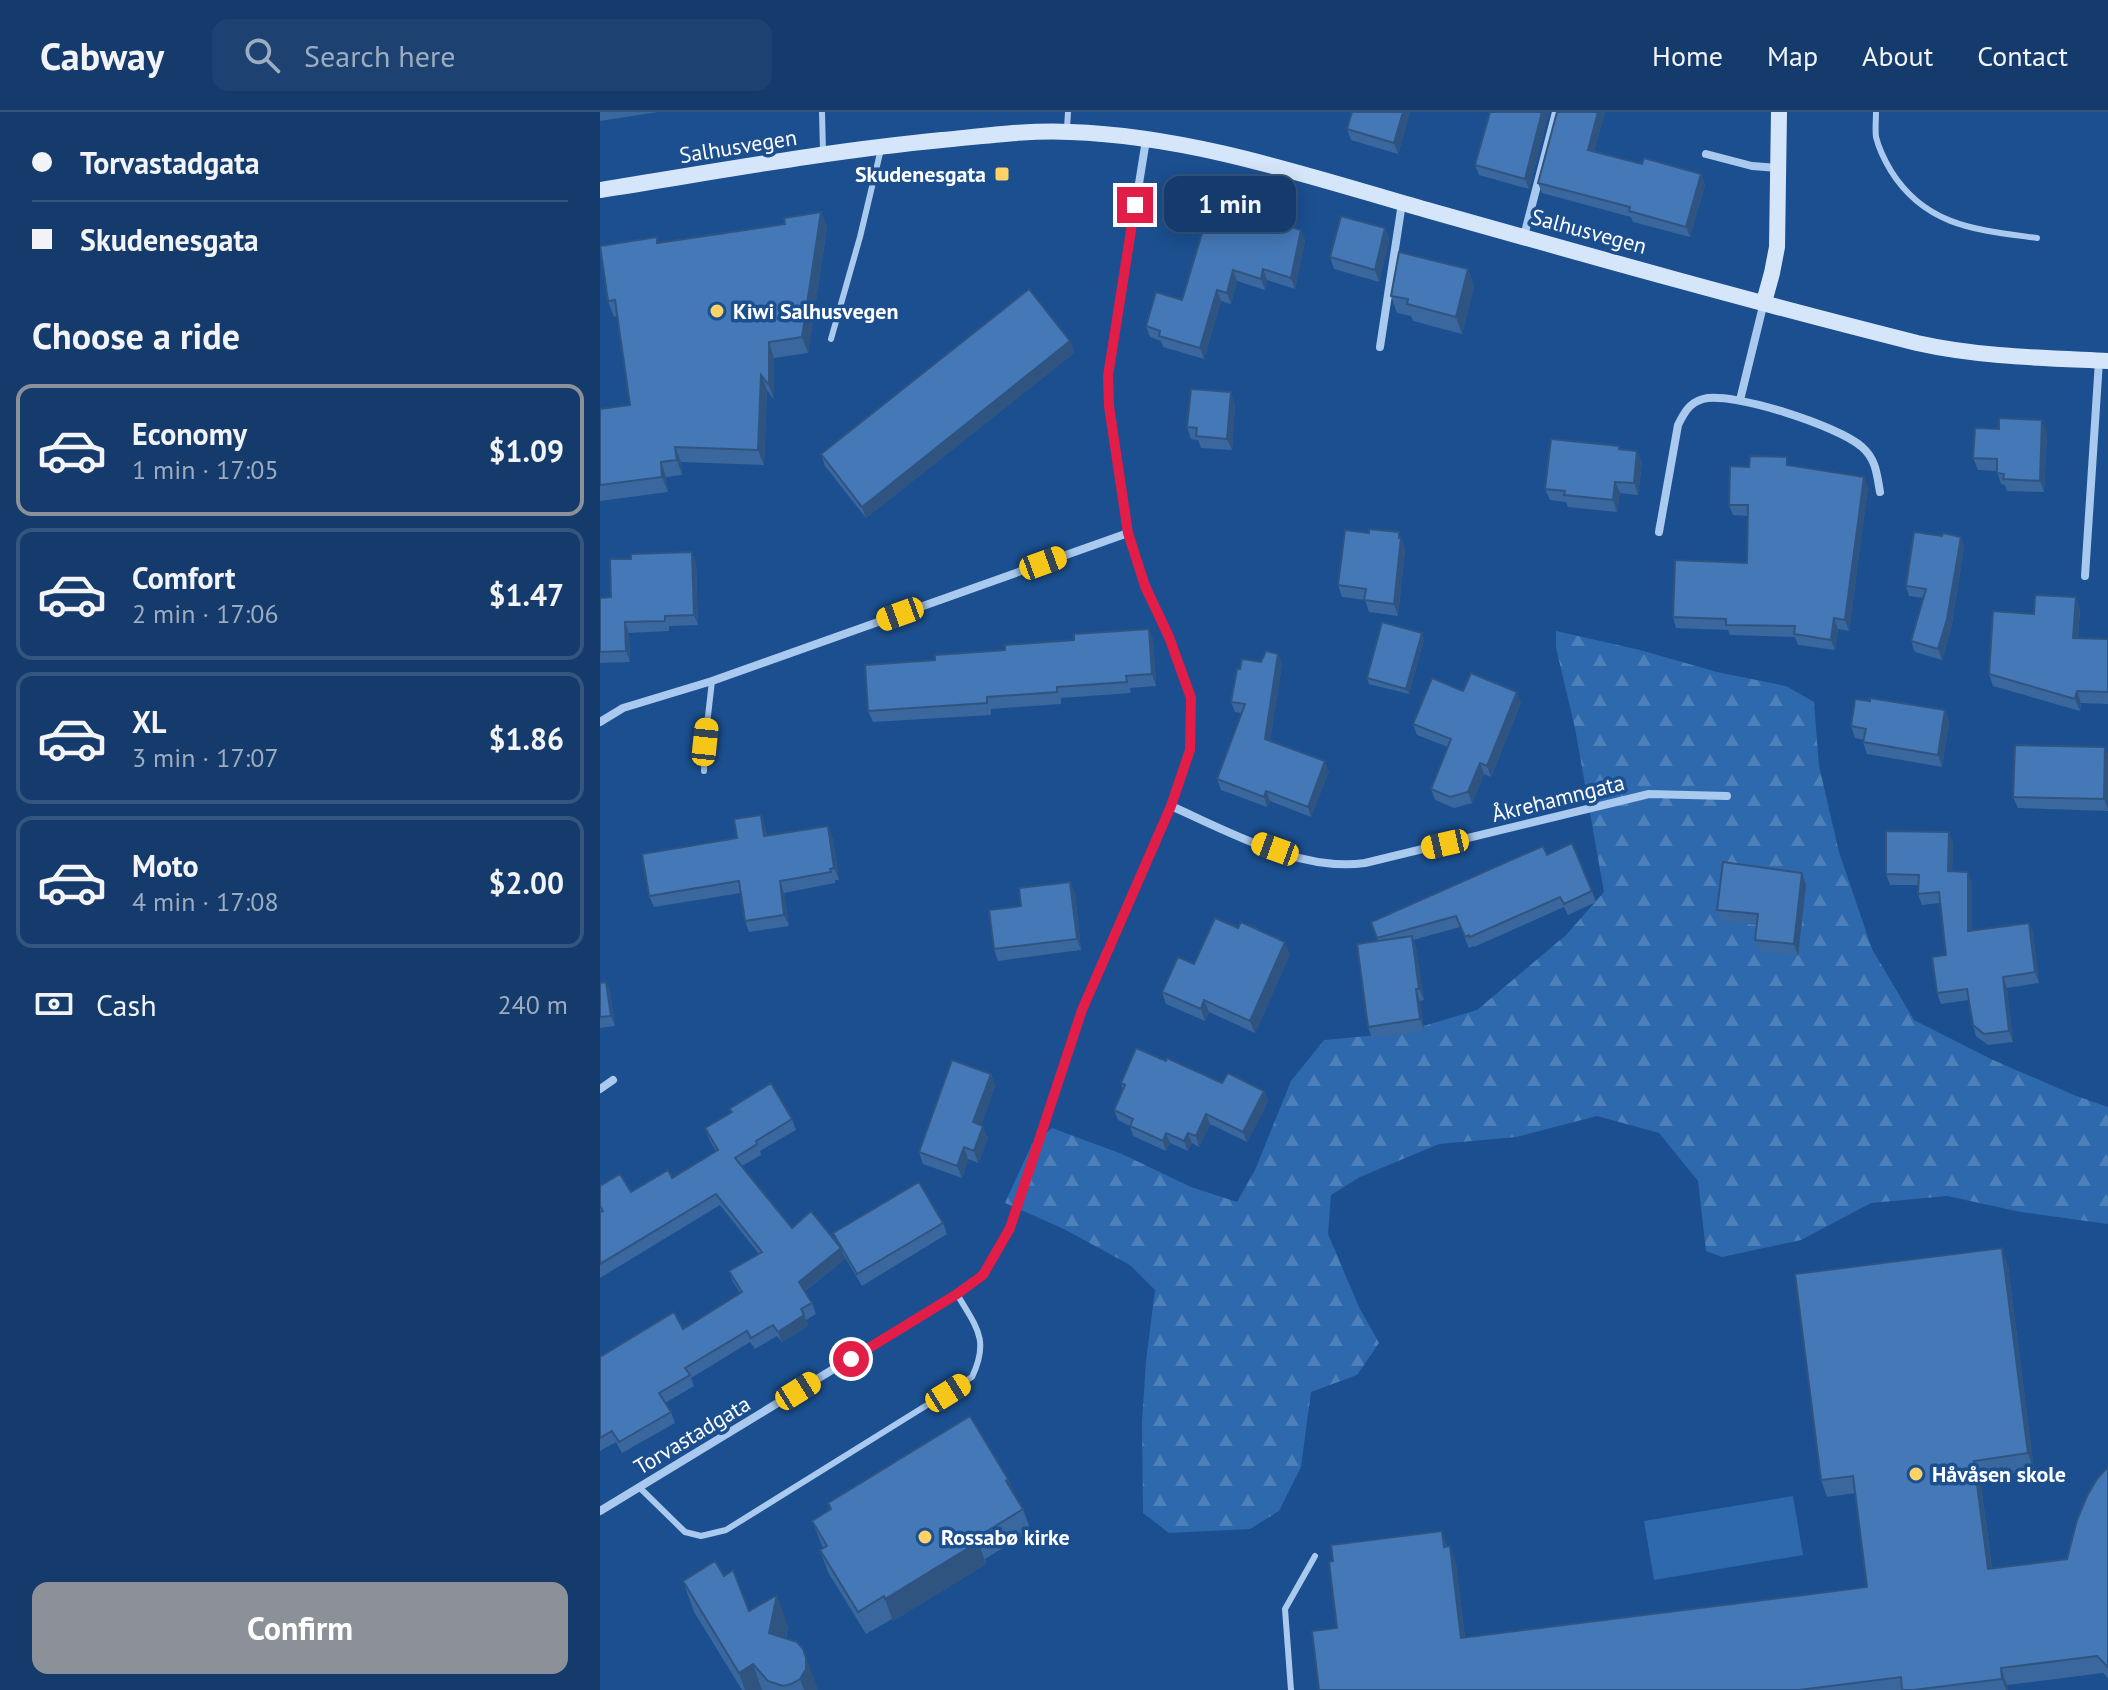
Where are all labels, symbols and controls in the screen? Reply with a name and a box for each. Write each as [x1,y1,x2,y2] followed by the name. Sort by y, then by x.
[212,19,772,91] search box
[40,31,164,80] text: Cabway
[240,33,284,77] icon: search
[304,36,455,75] text: Search here
[1652,37,1723,74] text: Home
[1767,37,1818,74] text: Map
[1862,37,1933,74] text: About
[1977,37,2068,74] text: Contact
[677,123,799,169] street label: Salhusvegen
[80,143,260,182] text: Torvastadgata
[855,160,986,188] place label: Skudenesgata
[993,165,1011,183] marker: Skudenesgata
[1163,177,1295,233] callout: 1 min
[1117,187,1153,223] route end
[1198,187,1262,220] text: 1 min
[1528,202,1650,260] street label: Salhusvegen
[80,220,259,259] text: Skudenesgata
[733,297,898,325] place label: Kiwi Salhusvegen
[708,302,726,320] marker: Kiwi Salhusvegen
[32,312,240,359] text: Choose a ride
[36,414,108,486] icon: car
[132,414,247,453] text: Economy
[489,431,564,470] text: $1.09
[132,453,279,486] text: 1 min · 17:05
[1016,544,1070,582] car
[36,558,108,630] icon: car
[132,558,235,597] text: Comfort
[489,575,564,614] text: $1.47
[873,595,927,633] car
[132,597,279,630] text: 2 min · 17:06
[36,702,108,774] icon: car
[132,702,166,741] text: XL
[691,717,719,767] car
[489,719,564,758] text: $1.86
[132,741,279,774] text: 3 min · 17:07
[1489,768,1627,828] street label: Åkrehamngata
[1419,827,1471,861] car
[1248,830,1302,868] car
[36,846,108,918] icon: car
[132,846,199,885] text: Moto
[489,863,564,902] text: $2.00
[132,885,279,918] text: 4 min · 17:08
[32,982,76,1026] icon: cash
[96,985,157,1024] text: Cash
[497,988,568,1021] text: 240 m
[833,1341,869,1377] route start
[771,1368,825,1414] car
[921,1370,975,1416] car
[629,1389,755,1481] street label: Torvastadgata
[1932,1460,2066,1488] place label: Håvåsen skole
[1907,1465,1925,1483] marker: Håvåsen skole
[941,1523,1070,1551] place label: Rossabø kirke
[916,1528,934,1546] marker: Rossabø kirke
[32,1582,568,1674] button: Confirm

